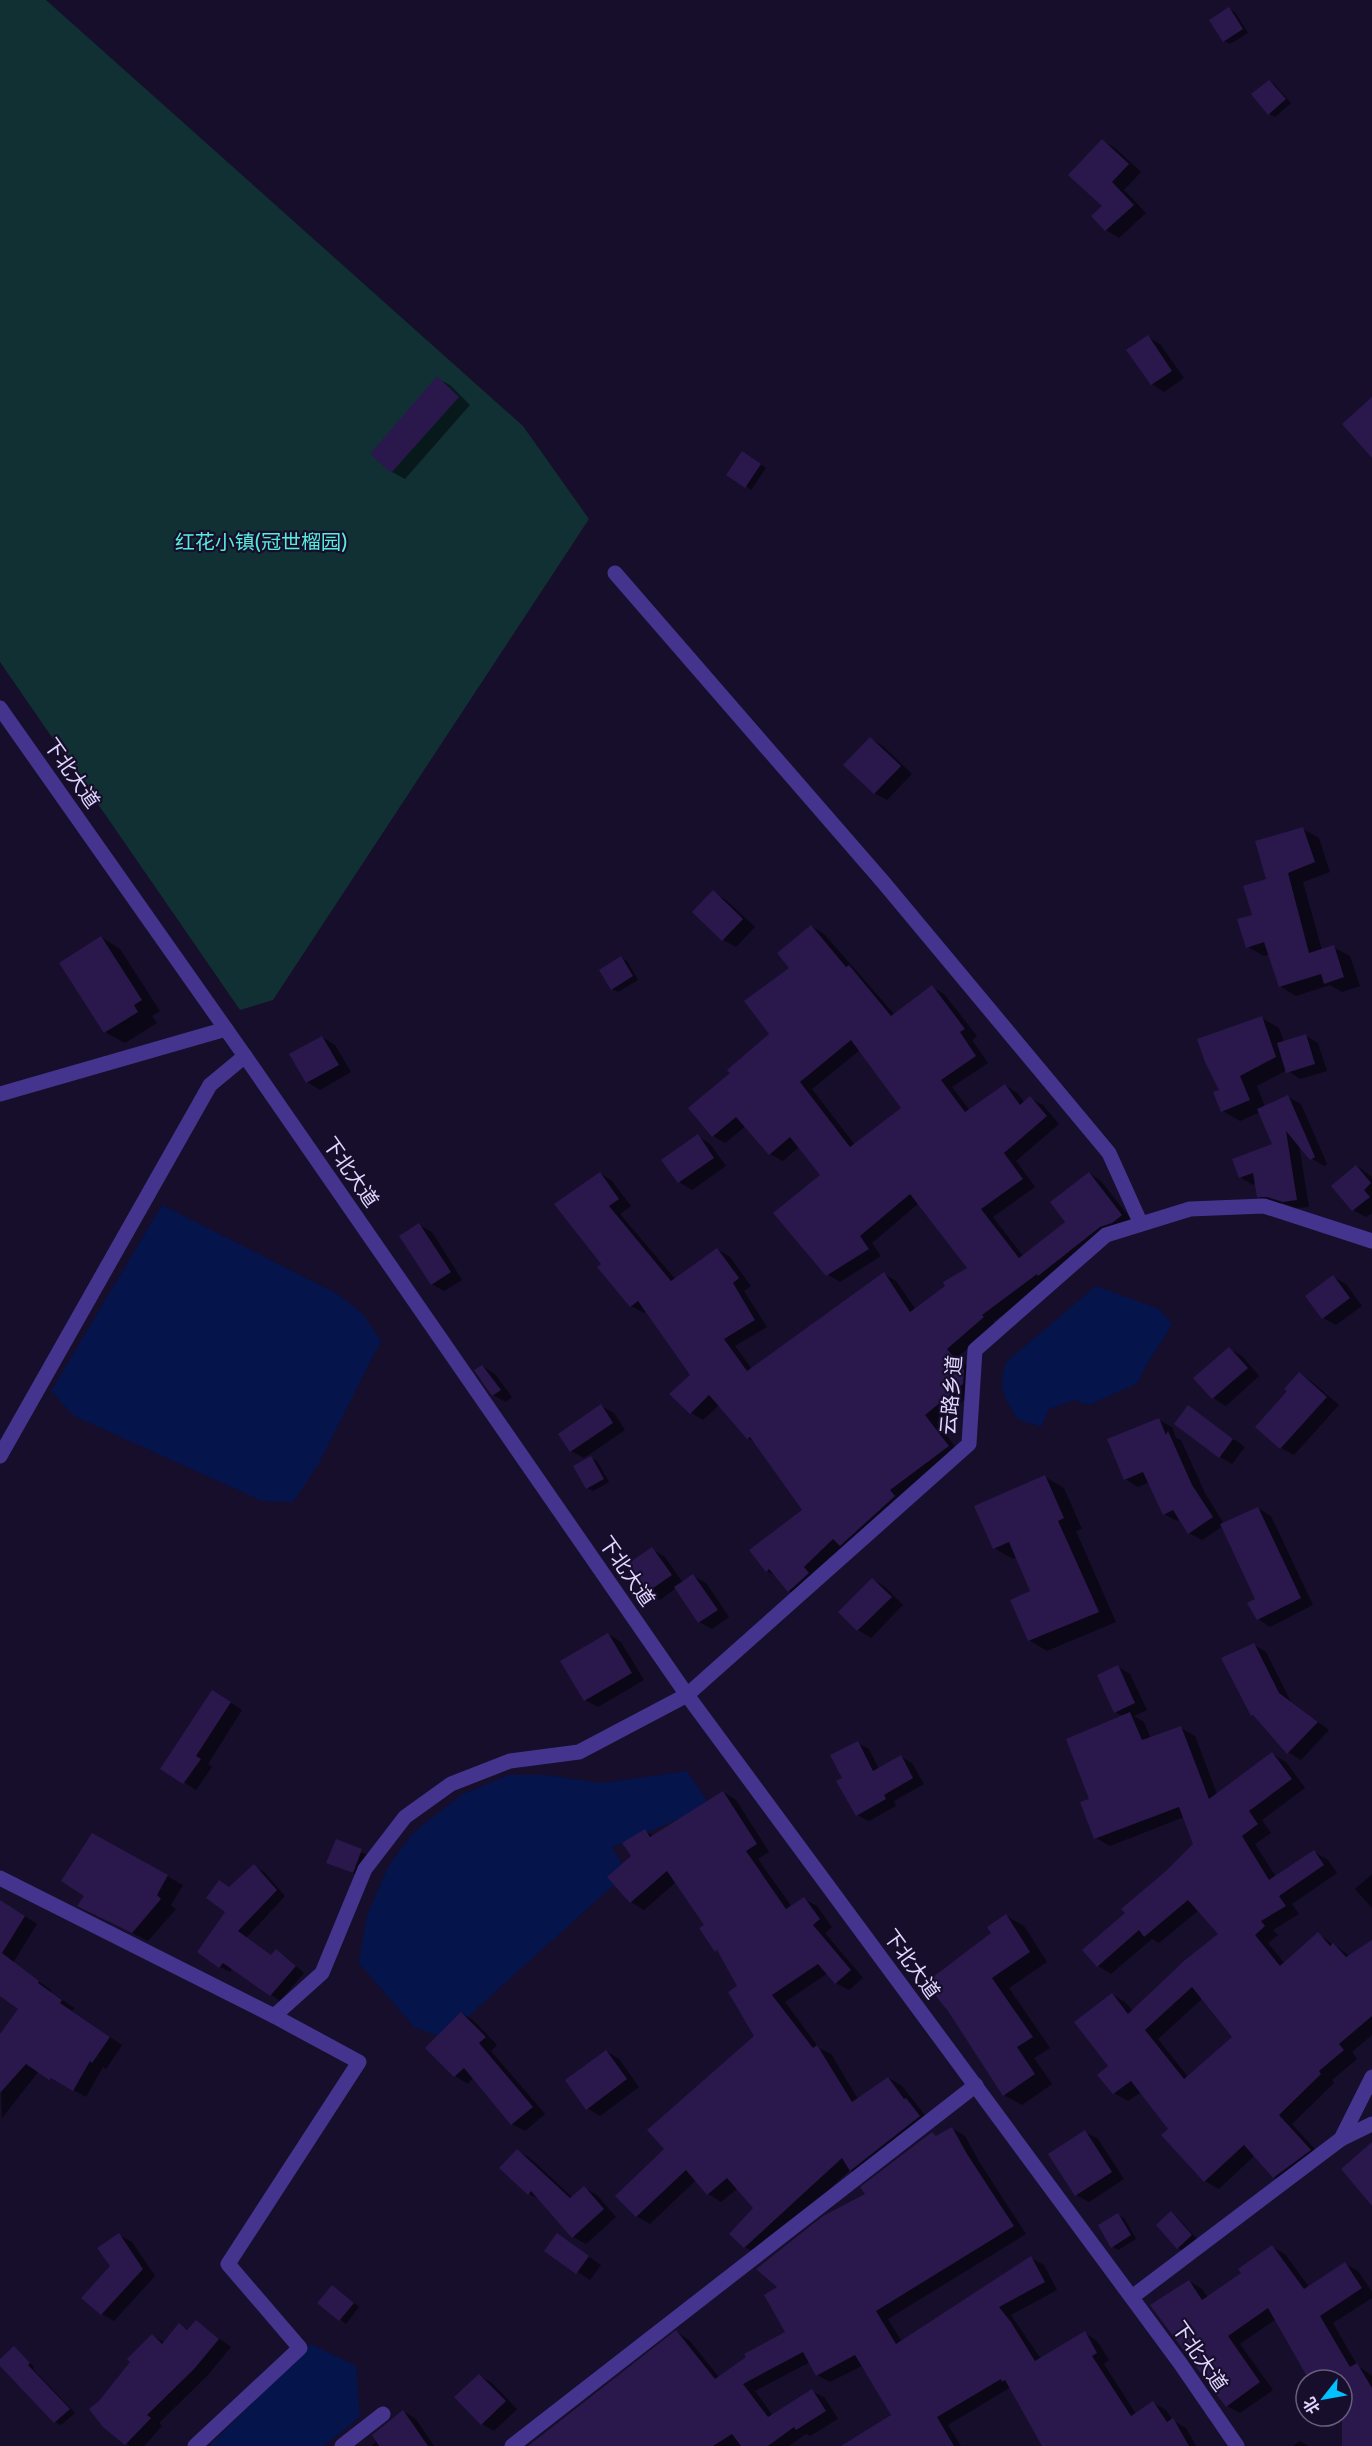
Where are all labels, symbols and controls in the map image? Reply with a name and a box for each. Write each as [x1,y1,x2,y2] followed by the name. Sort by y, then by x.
[175,531,347,555] park label: 红花小镇(冠世榴园)
[38,734,104,813] street label: 下北大道
[317,1133,383,1212] street label: 下北大道
[937,1354,967,1436] street label: 云路乡道
[593,1532,659,1611] street label: 下北大道
[878,1925,944,2004] street label: 下北大道
[1166,2317,1232,2396] street label: 下北大道
[1294,2368,1354,2428] north arrow
[1299,2393,1325,2417] text: 北

